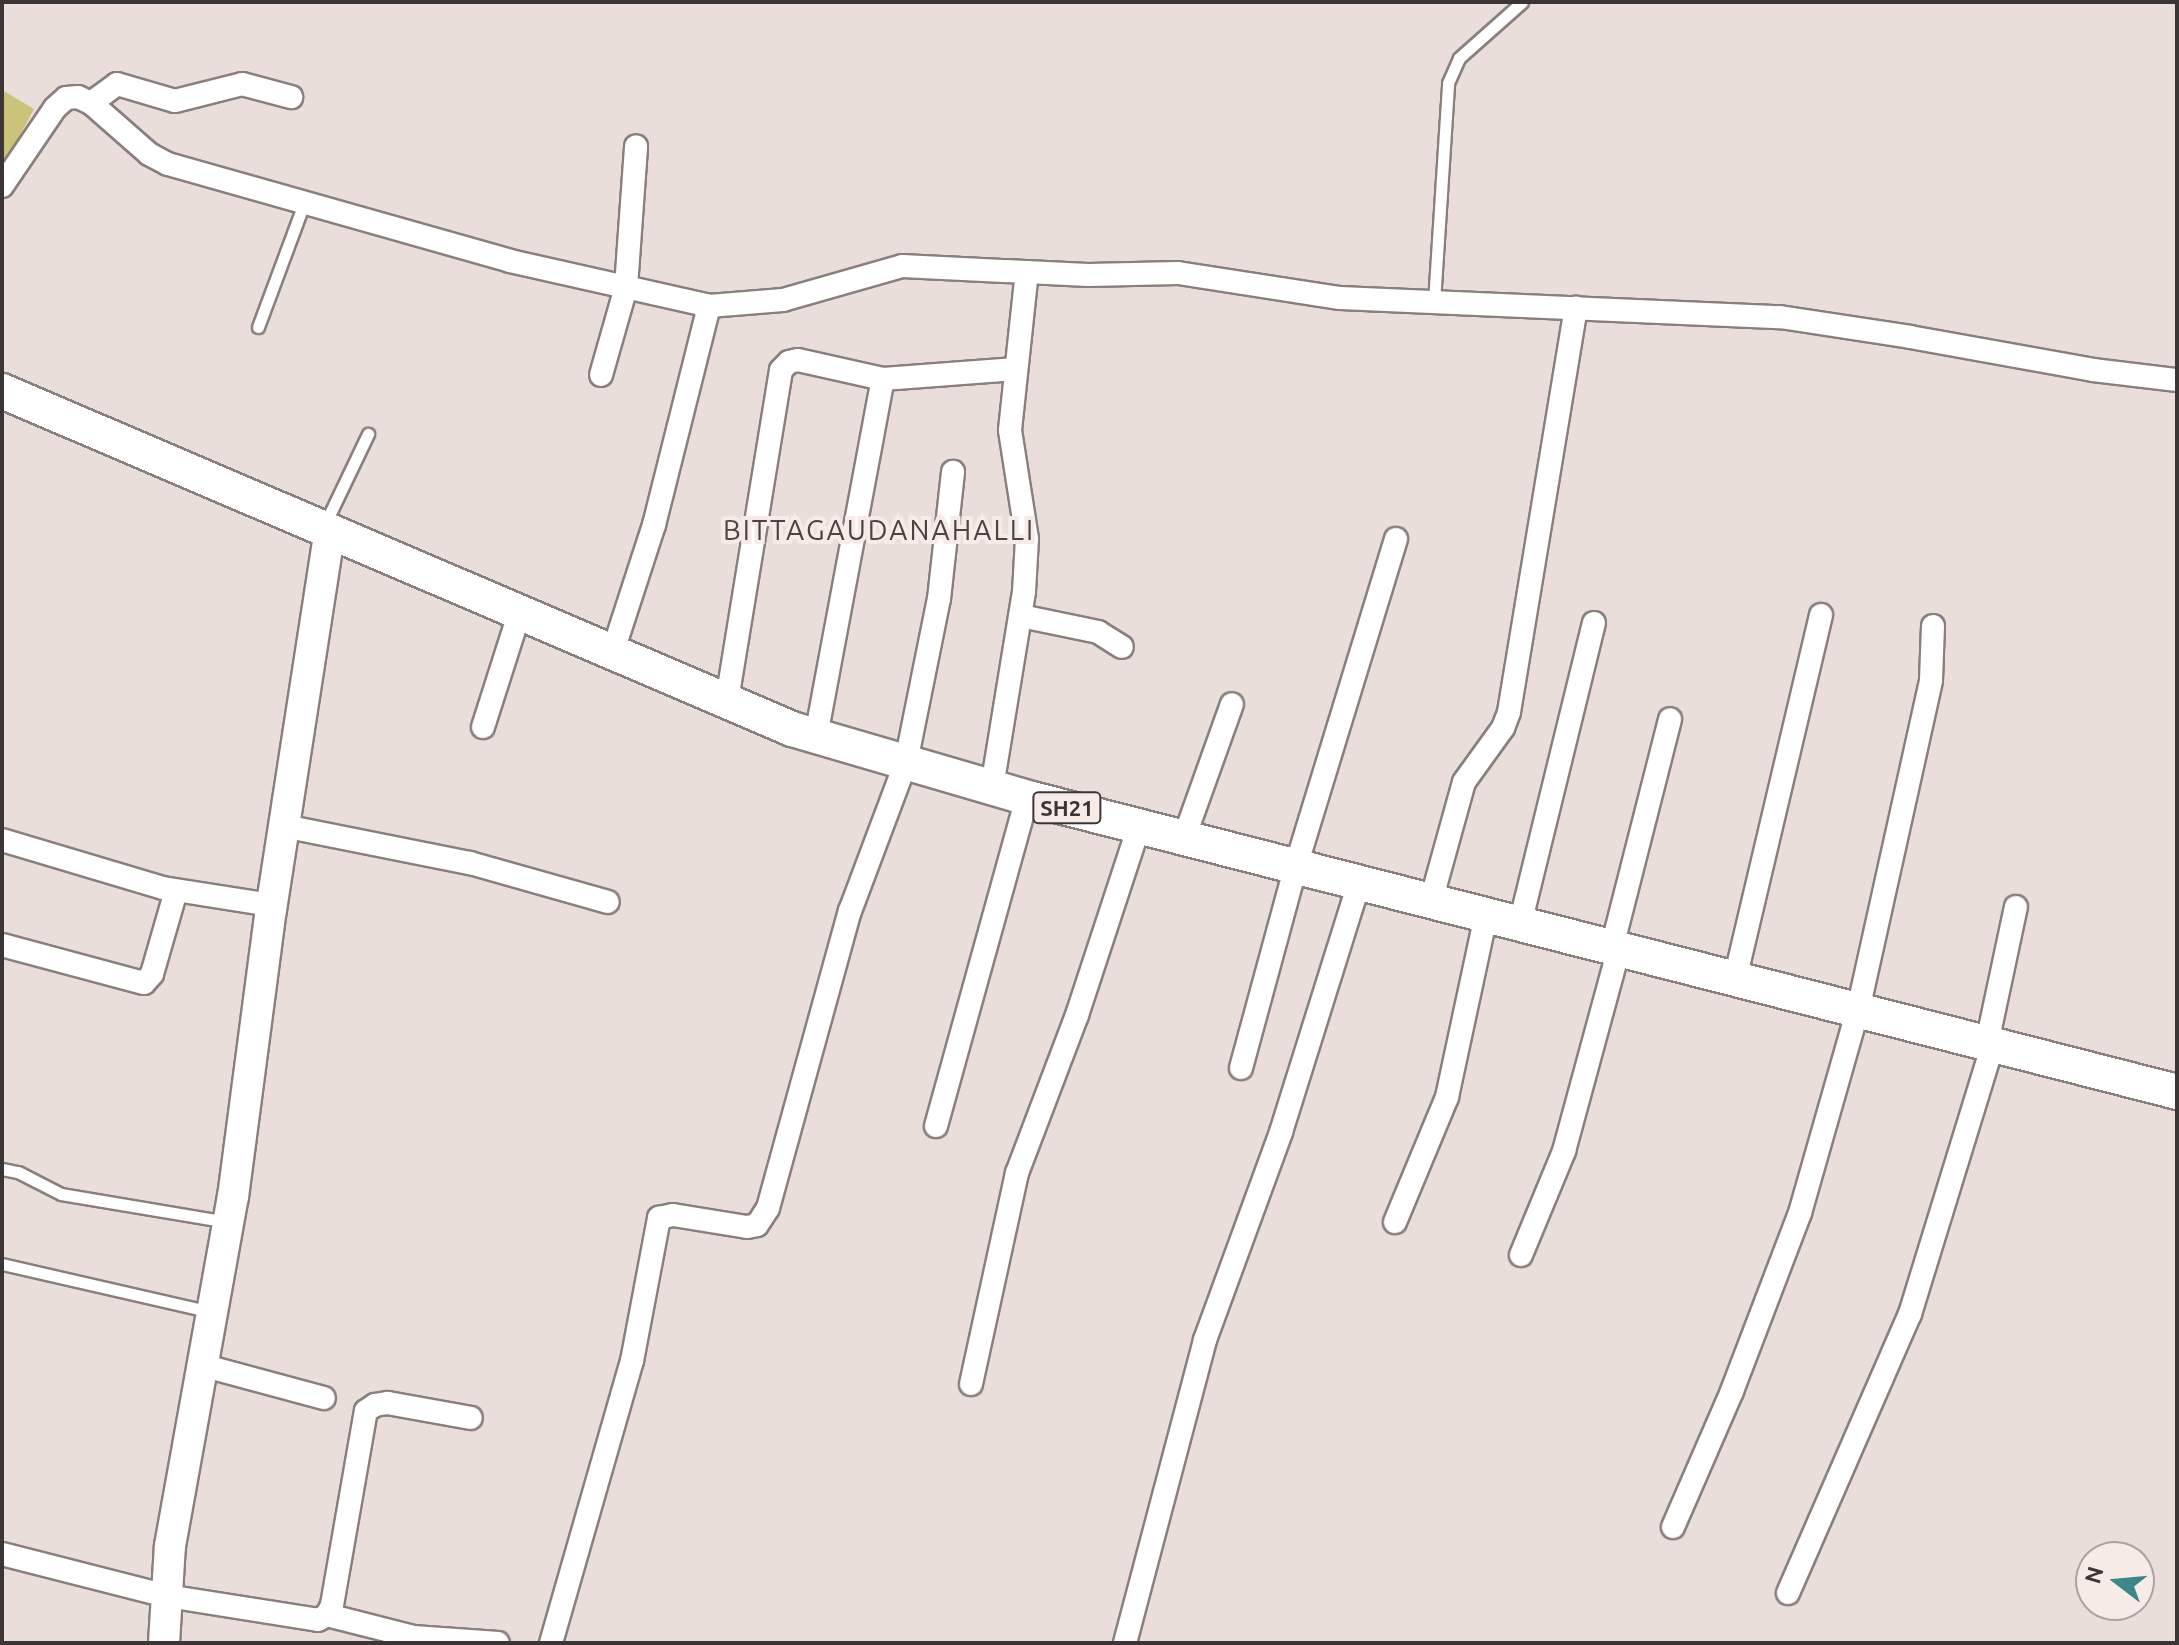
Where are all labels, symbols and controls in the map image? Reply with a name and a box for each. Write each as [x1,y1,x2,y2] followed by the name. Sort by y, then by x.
[723,513,1035,547] district label: BITTAGAUDANAHALLI
[1031,790,1103,826] road number: SH21
[2075,1541,2155,1621] north arrow
[2079,1563,2108,1586] text: N

